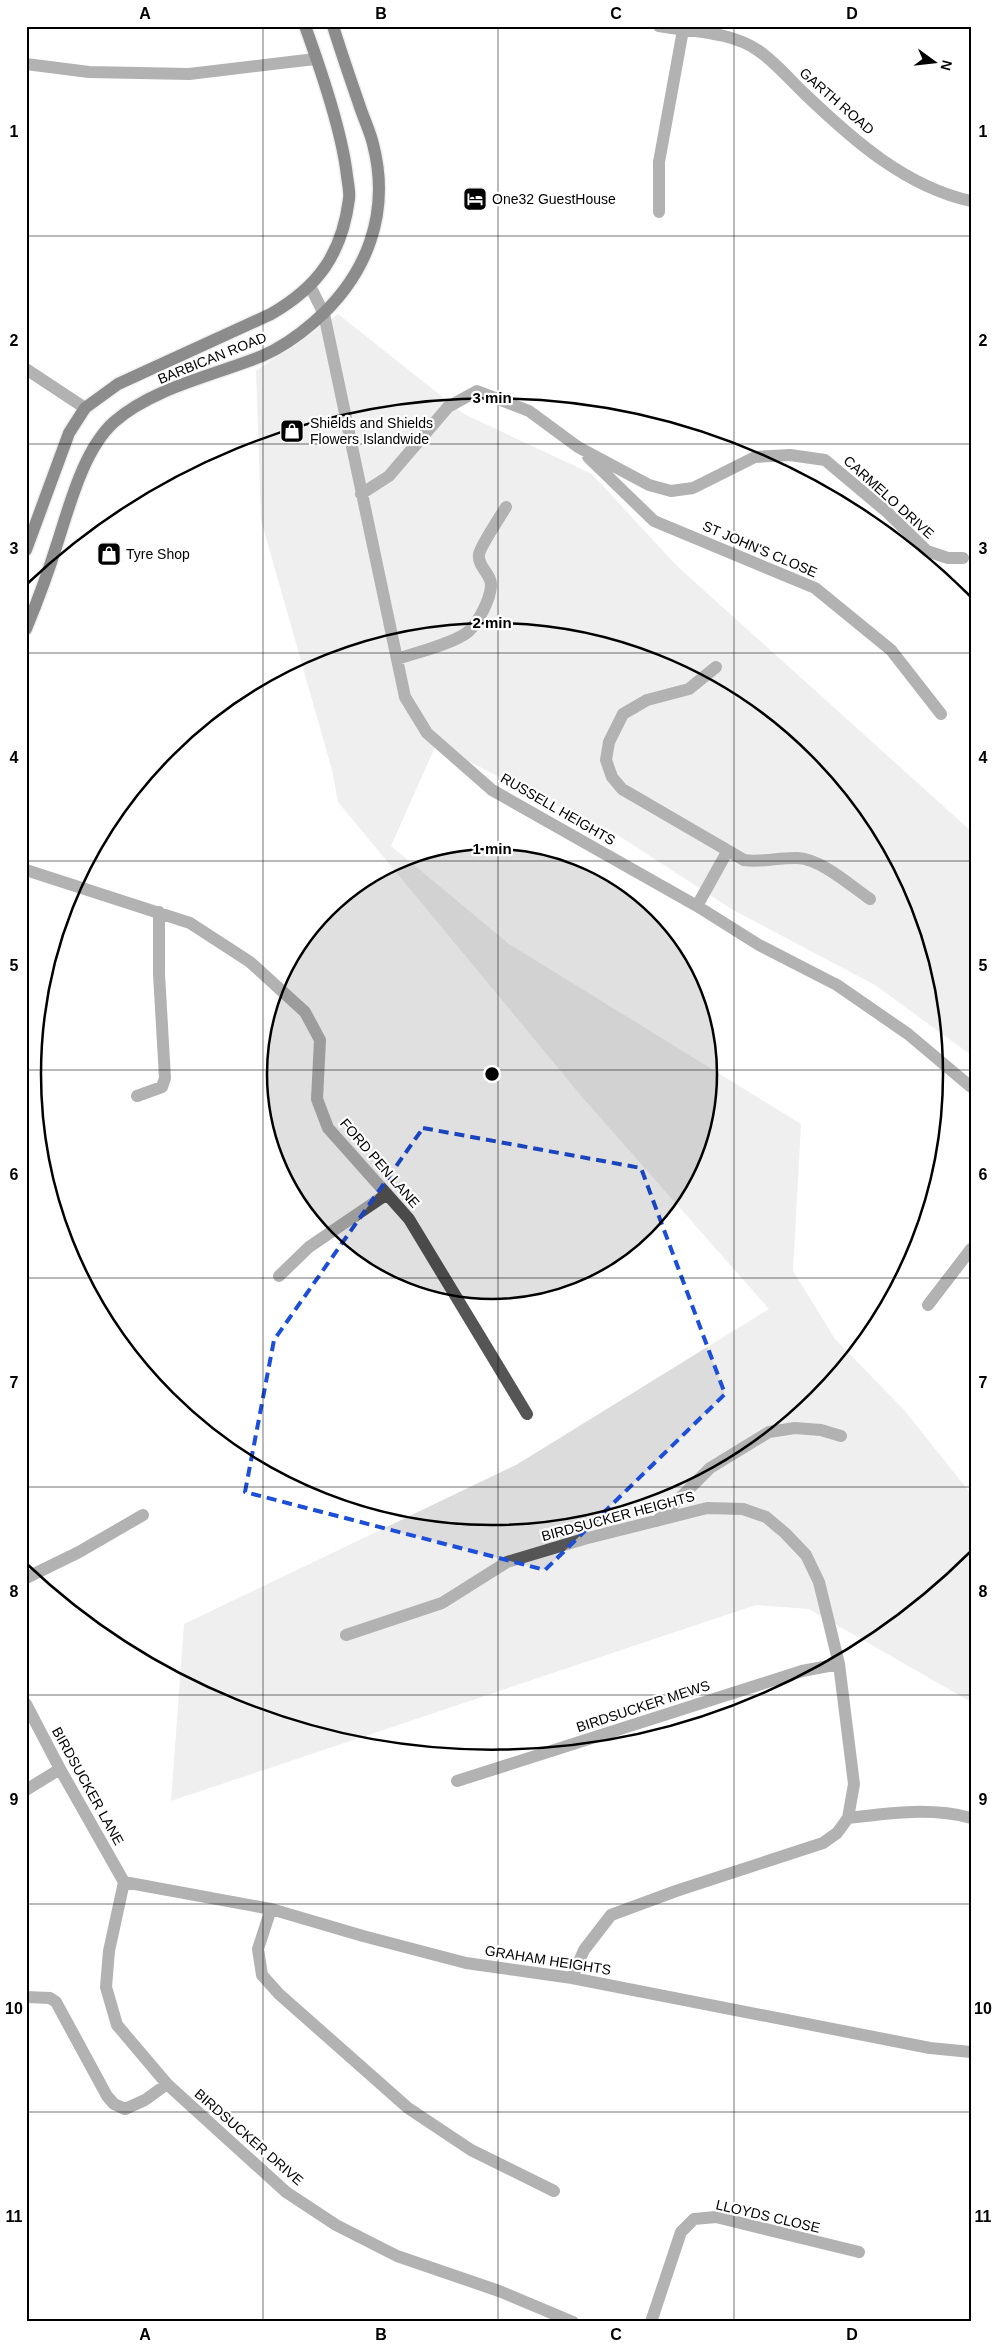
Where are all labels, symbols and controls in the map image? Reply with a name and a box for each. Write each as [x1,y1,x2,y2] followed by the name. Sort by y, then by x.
[139,5,151,22] text: A
[375,5,387,22] text: B
[610,5,622,22] text: C
[846,5,858,22] text: D
[910,38,960,88] north arrow
[938,58,956,72] text: N
[797,64,877,138] street label: GARTH ROAD
[10,123,19,140] text: 1
[979,123,988,140] text: 1
[462,186,488,212] hotel icon: One32 GuestHouse
[492,191,616,207] place label: One32 GuestHouse
[155,329,269,387] street label: BARBICAN ROAD
[10,332,19,349] text: 2
[979,332,988,349] text: 2
[472,389,512,406] text: 3 min
[310,415,433,447] place label: Shields and Shields Flowers Islandwide
[279,418,305,444] shop icon: Shields and Shields Flowers Islandwide
[841,452,937,542] street label: CARMELO DRIVE
[700,518,820,580] street label: ST JOHN'S CLOSE
[10,540,19,557] text: 3
[979,540,988,557] text: 3
[96,541,122,567] shop icon: Tyre Shop
[126,546,190,562] place label: Tyre Shop
[472,614,512,631] text: 2 min
[10,749,19,766] text: 4
[979,749,988,766] text: 4
[498,770,618,848] street label: RUSSELL HEIGHTS
[472,840,512,857] text: 1 min
[10,957,19,974] text: 5
[979,957,988,974] text: 5
[483,1065,501,1083] centre of rings
[337,1115,423,1211] street label: FORD PEN LANE
[10,1166,19,1183] text: 6
[979,1166,988,1183] text: 6
[10,1374,19,1391] text: 7
[979,1374,988,1391] text: 7
[540,1488,696,1544] street label: BIRDSUCKER HEIGHTS
[10,1583,19,1600] text: 8
[979,1583,988,1600] text: 8
[574,1677,712,1735] street label: BIRDSUCKER MEWS
[49,1724,127,1848] street label: BIRDSUCKER LANE
[10,1791,19,1808] text: 9
[979,1791,988,1808] text: 9
[484,1942,612,1978] street label: GRAHAM HEIGHTS
[5,2000,23,2017] text: 10
[974,2000,992,2017] text: 10
[191,2086,307,2188] street label: BIRDSUCKER DRIVE
[714,2196,822,2236] street label: LLOYDS CLOSE
[6,2208,23,2225] text: 11
[975,2208,992,2225] text: 11
[139,2326,151,2343] text: A
[375,2326,387,2343] text: B
[610,2326,622,2343] text: C
[846,2326,858,2343] text: D

